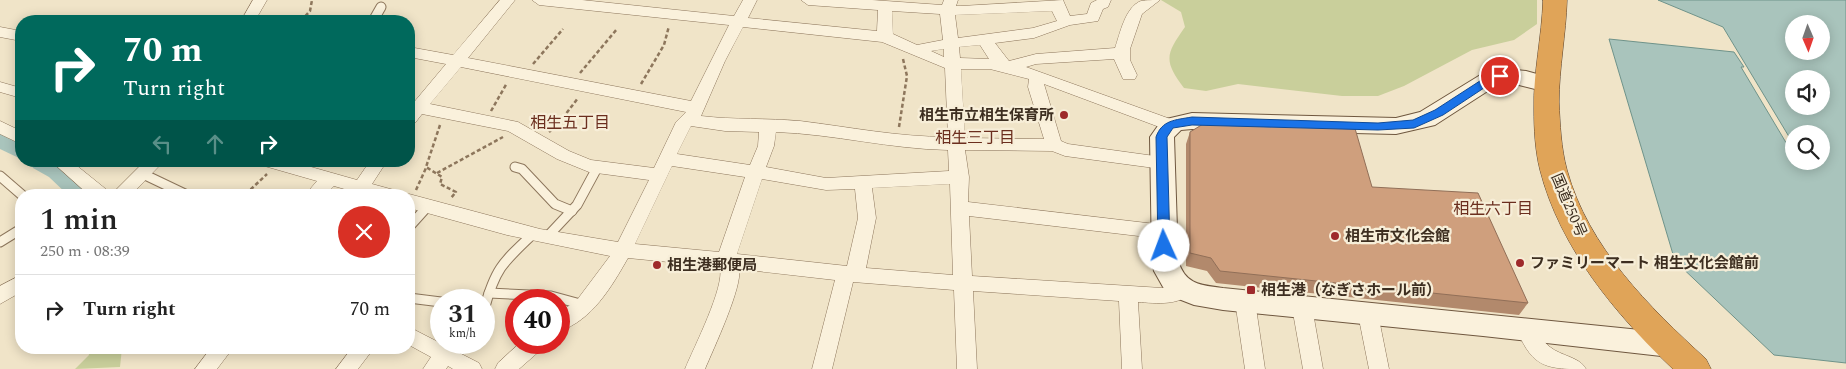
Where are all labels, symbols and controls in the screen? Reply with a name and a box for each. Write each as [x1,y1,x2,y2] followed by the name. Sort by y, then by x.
[1785,15,1830,60] north arrow
[1785,15,1830,170] map controls
[123,24,203,77] text: 70 m
[40,35,105,100] icon: right
[1479,55,1521,97] pin
[1486,62,1514,90] icon: arrive
[1785,70,1830,115] button: sound
[123,72,225,105] text: Turn right
[919,104,1054,127] place label: 相生市立相生保育所
[1058,109,1070,121] marker: 相生市立相生保育所
[530,111,610,135] district label: 相生五丁目
[1785,125,1830,170] button: search
[935,126,1015,150] district label: 相生三丁目
[148,130,176,158] icon: left
[201,130,229,158] icon: ahead
[254,130,282,158] icon: right
[1545,170,1592,241] street label: 国道250号
[40,197,118,243] text: 1 min
[1453,197,1533,221] district label: 相生六丁目
[338,206,390,258] button: close
[1137,219,1189,271] position arrow
[1345,225,1450,248] place label: 相生市文化会館
[1329,230,1341,242] marker: 相生市文化会館
[40,239,130,263] text: 250 m · 08:39
[1530,252,1759,275] place label: ファミリーマート 相生文化会館前
[667,254,757,277] place label: 相生港郵便局
[1514,257,1526,269] marker: ファミリーマート 相生文化会館前
[651,259,663,271] marker: 相生港郵便局
[1261,279,1441,302] place label: 相生港（なぎさホール前）
[1245,284,1257,296] marker: 相生港（なぎさホール前）
[505,289,570,354] speed limit sign: 40
[83,295,176,324] text: Turn right
[350,295,390,324] text: 70 m
[40,296,68,324] icon: right
[448,296,477,334] text: 31
[449,324,476,343] text: km/h

